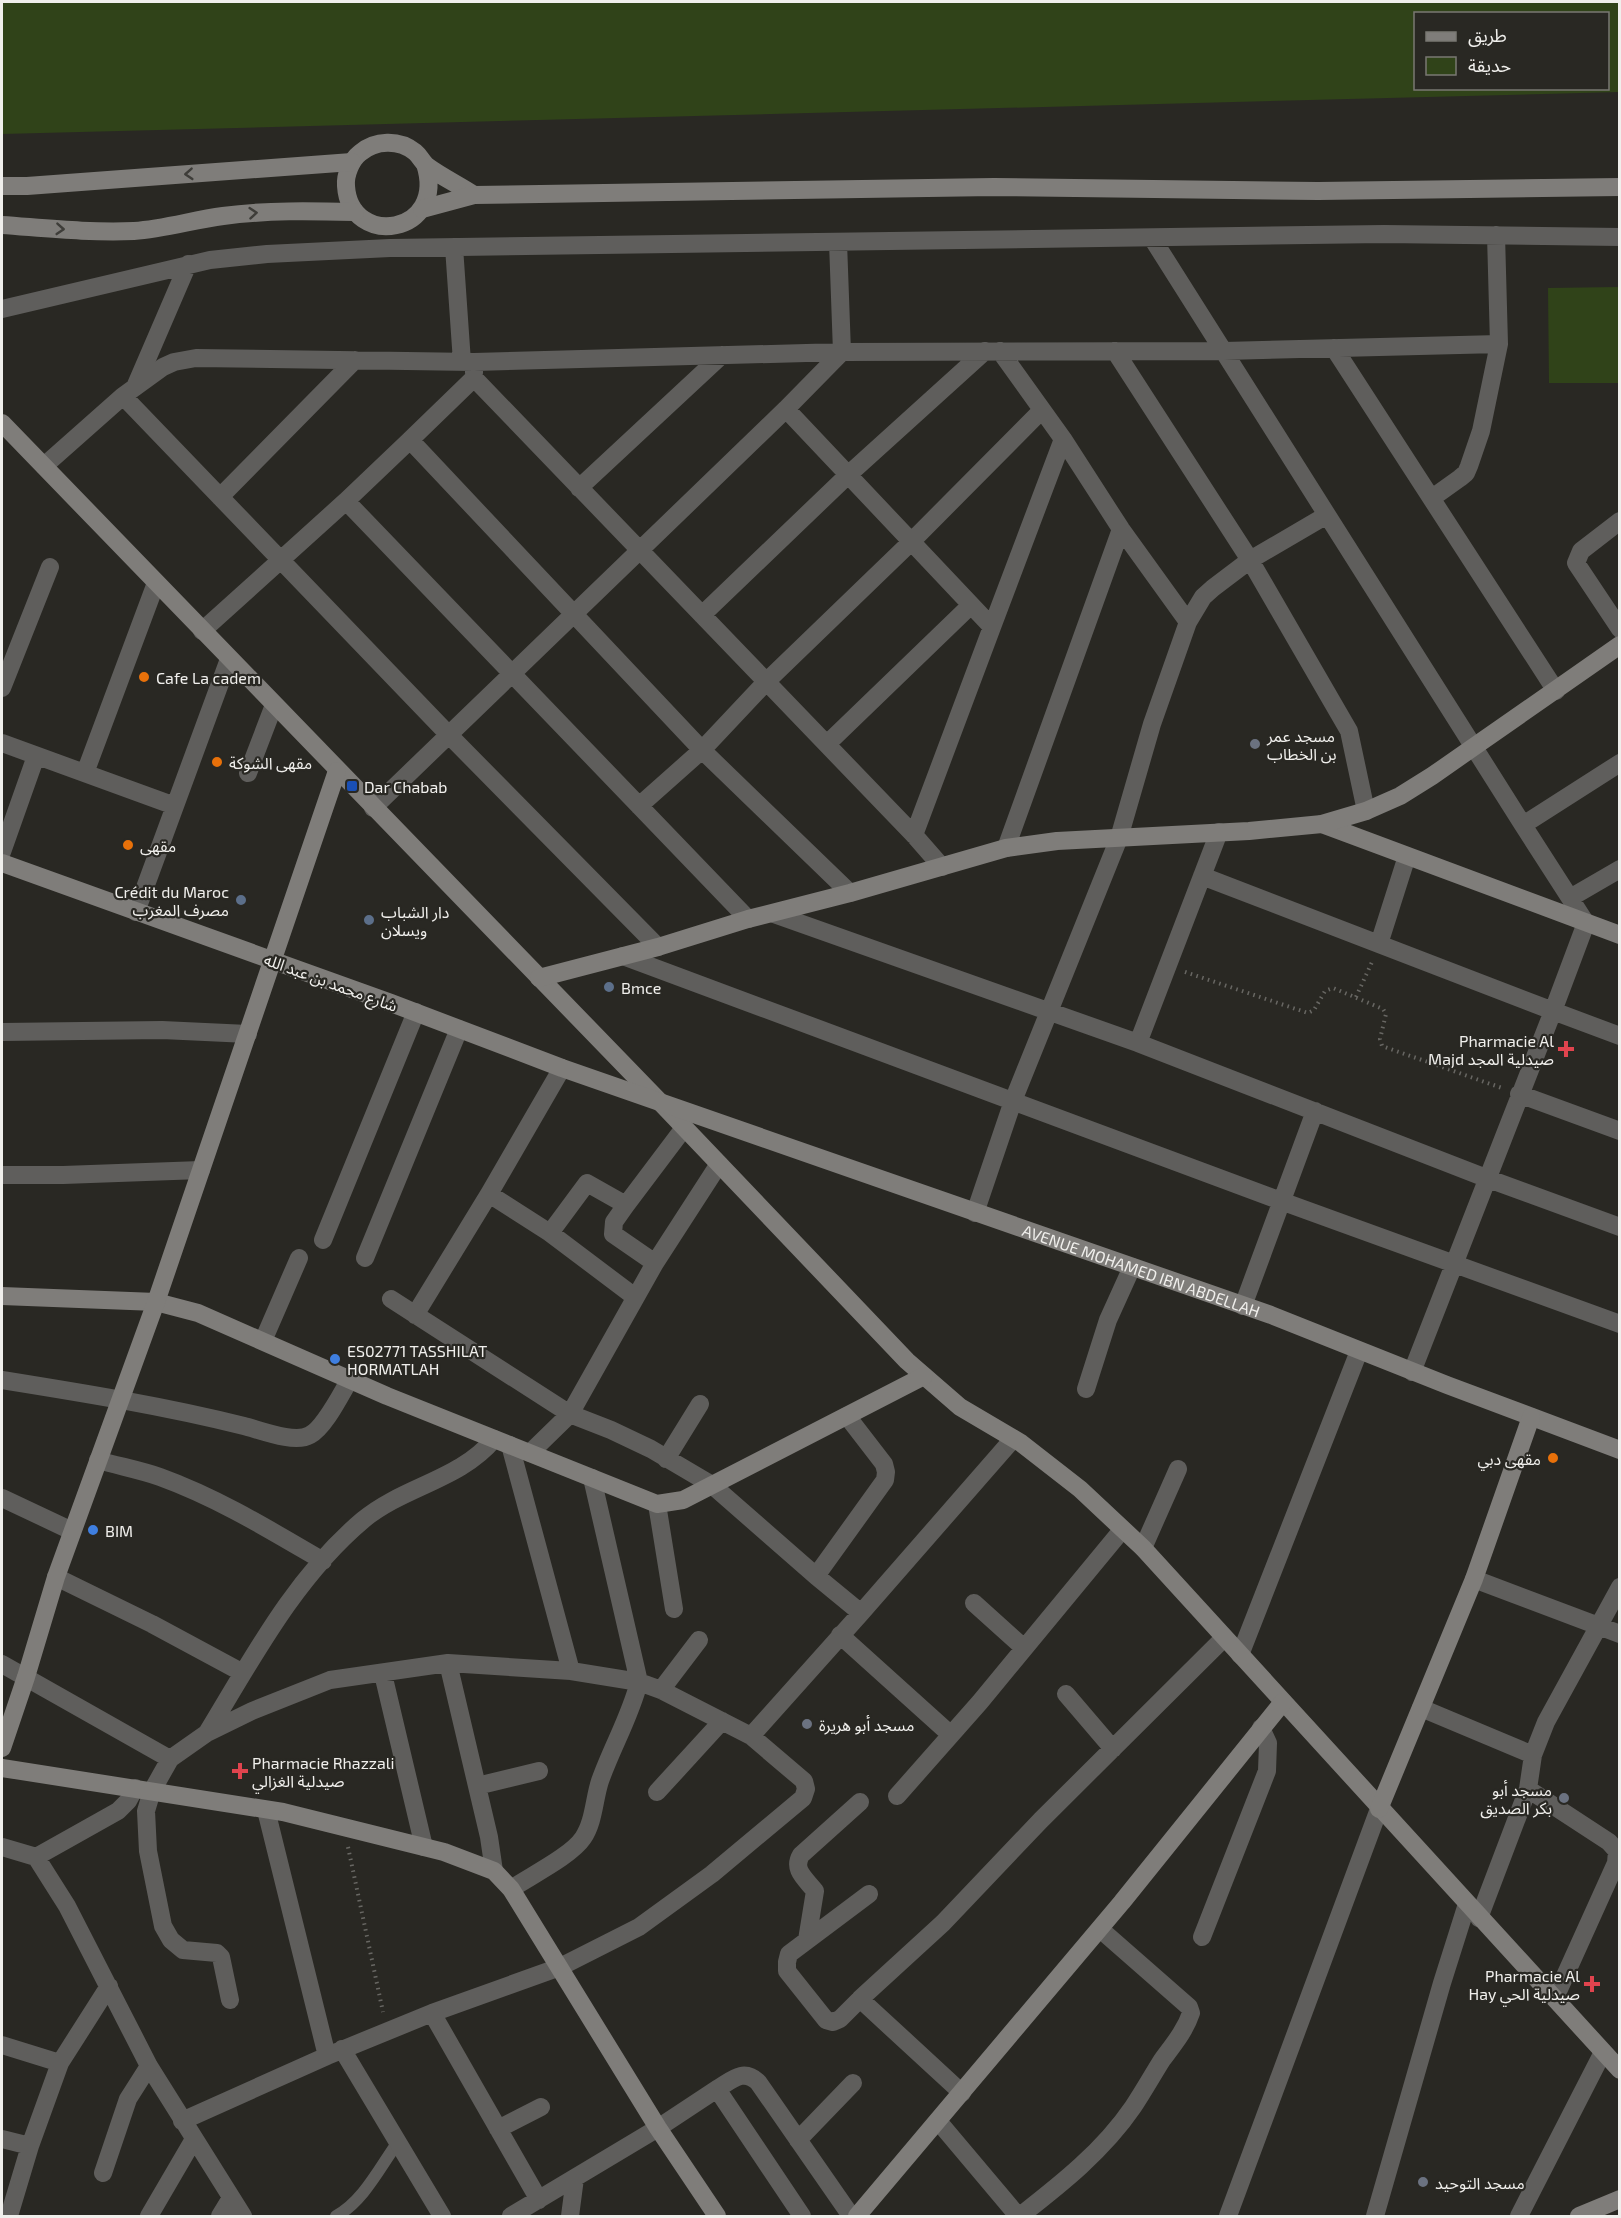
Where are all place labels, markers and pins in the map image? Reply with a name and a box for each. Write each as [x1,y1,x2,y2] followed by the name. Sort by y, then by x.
[156,668,261,687] place label: Cafe La cadem
[137,670,151,684] marker: Cafe La cadem
[1266,726,1337,764] place label: مسجد عمر بن الخطاب
[1248,737,1262,751] marker: مسجد عمر بن الخطاب
[229,753,312,773] place label: مقهى الشوكة
[210,755,224,769] marker: مقهى الشوكة
[364,777,447,796] place label: Dar Chabab
[345,779,359,793] marker: Dar Chabab
[140,836,176,856] place label: مقهى
[121,838,135,852] marker: مقهى
[114,882,229,920] place label: Crédit du Maroc مصرف المغرب
[234,893,248,907] marker: Crédit du Maroc مصرف المغرب
[381,902,449,940] place label: دار الشباب ويسلان
[362,913,376,927] marker: دار الشباب ويسلان
[621,978,661,997] place label: Bmce
[602,980,616,994] marker: Bmce
[1428,1031,1554,1069] place label: Pharmacie Al Majd صيدلية المجد
[1559,1042,1573,1056] marker: Pharmacie Al Majd صيدلية المجد
[347,1341,487,1378] place label: ES02771 TASSHILAT HORMATLAH
[328,1352,342,1366] marker: ES02771 TASSHILAT HORMATLAH
[1478,1449,1541,1471] place label: مقهى دبي
[1546,1451,1560,1465] marker: مقهى دبي
[105,1521,133,1540] place label: BIM
[86,1523,100,1537] marker: BIM
[819,1715,914,1735] place label: مسجد أبو هريرة
[800,1717,814,1731] marker: مسجد أبو هريرة
[252,1753,394,1793] place label: Pharmacie Rhazzali صيدلية الغزالي
[233,1764,247,1778] marker: Pharmacie Rhazzali صيدلية الغزالي
[1480,1780,1552,1819] place label: مسجد أبو بكر الصديق
[1557,1791,1571,1805] marker: مسجد أبو بكر الصديق
[1469,1966,1580,2006] place label: Pharmacie Al Hay صيدلية الحي
[1585,1977,1599,1991] marker: Pharmacie Al Hay صيدلية الحي
[1435,2173,1525,2193] place label: مسجد التوحيد
[1416,2175,1430,2189] marker: مسجد التوحيد

